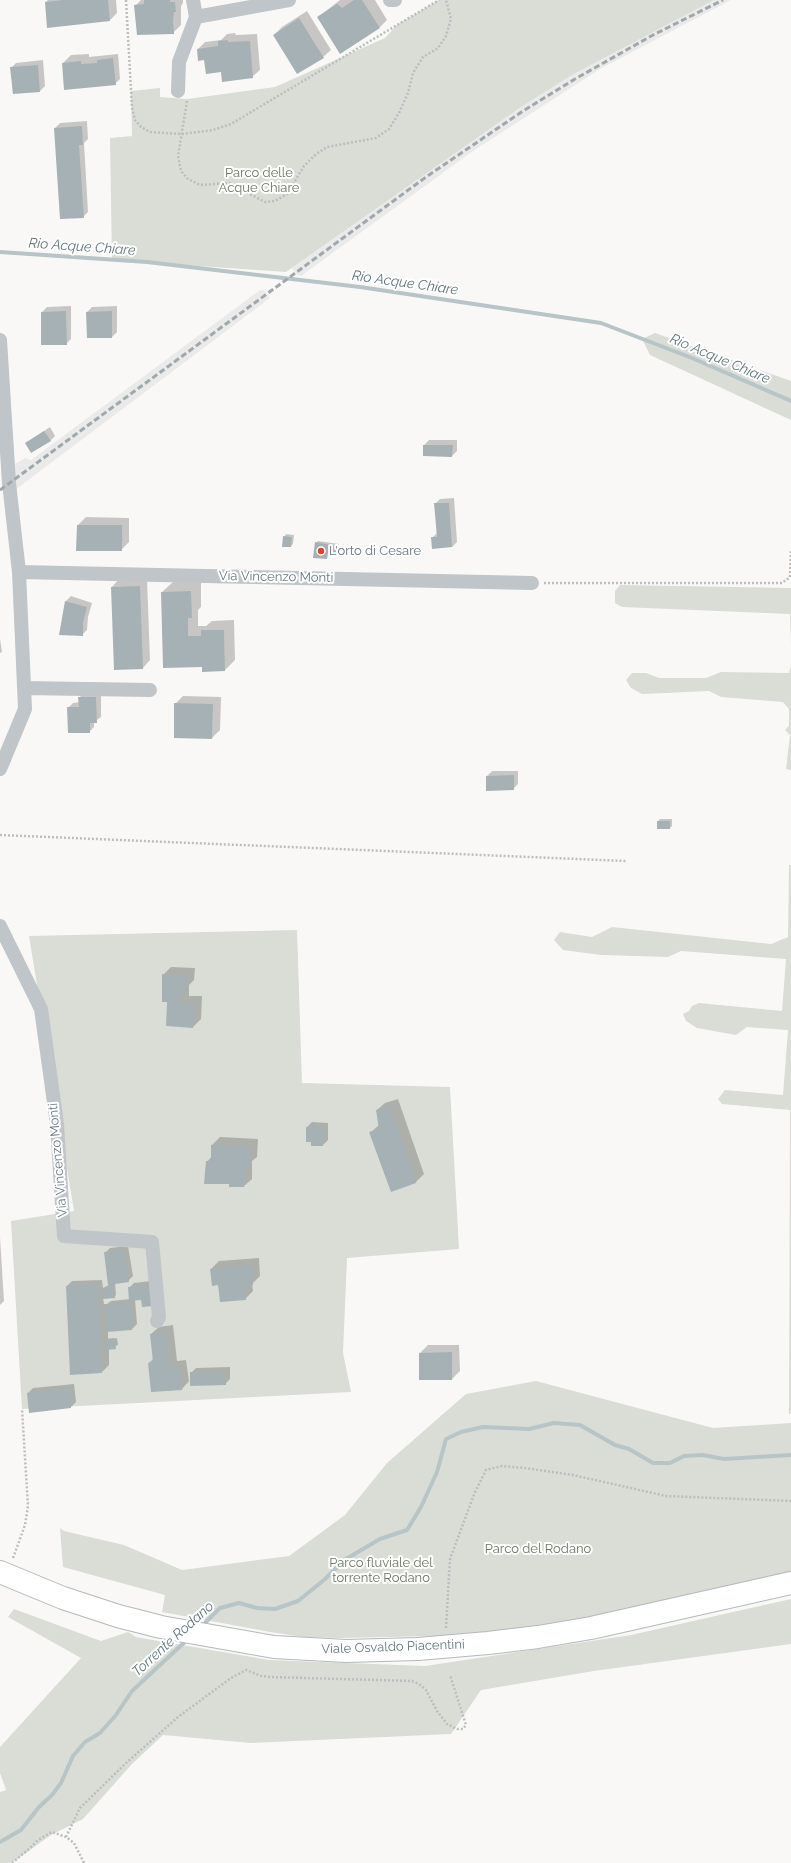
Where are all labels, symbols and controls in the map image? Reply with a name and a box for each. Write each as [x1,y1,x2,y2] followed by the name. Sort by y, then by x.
[219,165,299,196] park label: Parco delle Acque Chiare
[28,235,136,259] water label: Rio Acque Chiare
[351,267,459,299] water label: Rio Acque Chiare
[667,330,773,388] water label: Rio Acque Chiare
[329,543,421,559] place label: L'orto di Cesare
[316,546,326,556] marker: L'orto di Cesare
[219,568,333,586] street label: Via Vincenzo Monti
[45,1102,71,1218] street label: Via Vincenzo Monti
[485,1541,591,1557] park label: Parco del Rodano
[329,1555,433,1586] park label: Parco fluviale del torrente Rodano
[129,1598,217,1680] water label: Torrente Rodano
[321,1637,465,1657] street label: Viale Osvaldo Piacentini

